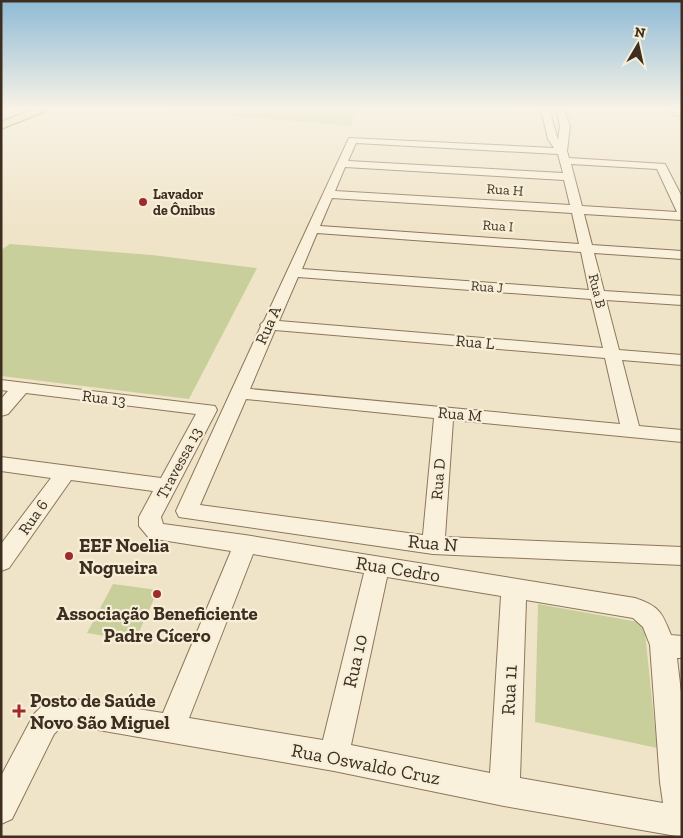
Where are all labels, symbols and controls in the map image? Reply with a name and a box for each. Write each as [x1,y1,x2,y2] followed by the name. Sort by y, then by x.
[613,20,663,70] north arrow
[633,23,647,42] text: N
[486,180,524,200] street label: Rua H
[153,186,216,219] place label: Lavador de Ônibus
[137,196,149,208] marker: Lavador de Ônibus
[482,216,514,236] street label: Rua I
[585,272,609,310] street label: Rua B
[470,277,504,297] street label: Rua J
[251,302,285,347] street label: Rua A
[455,331,495,353] street label: Rua L
[81,386,127,410] street label: Rua 13
[437,403,483,425] street label: Rua M
[152,424,206,502] street label: Travessa 13
[427,458,449,500] street label: Rua D
[14,496,52,538] street label: Rua 6
[407,529,459,557] street label: Rua N
[79,534,170,579] place label: EEF Noelia Nogueira
[63,550,75,562] marker: EEF Noelia Nogueira
[354,551,442,587] street label: Rua Cedro
[151,588,163,600] marker: Associação Beneficiente Padre Cícero
[56,602,258,647] place label: Associação Beneficiente Padre Cícero
[338,632,372,690] street label: Rua 10
[496,664,522,716] street label: Rua 11
[30,689,170,734] place label: Posto de Saúde Novo São Miguel
[12,704,26,718] marker: Posto de Saúde Novo São Miguel
[290,738,443,790] street label: Rua Oswaldo Cruz

